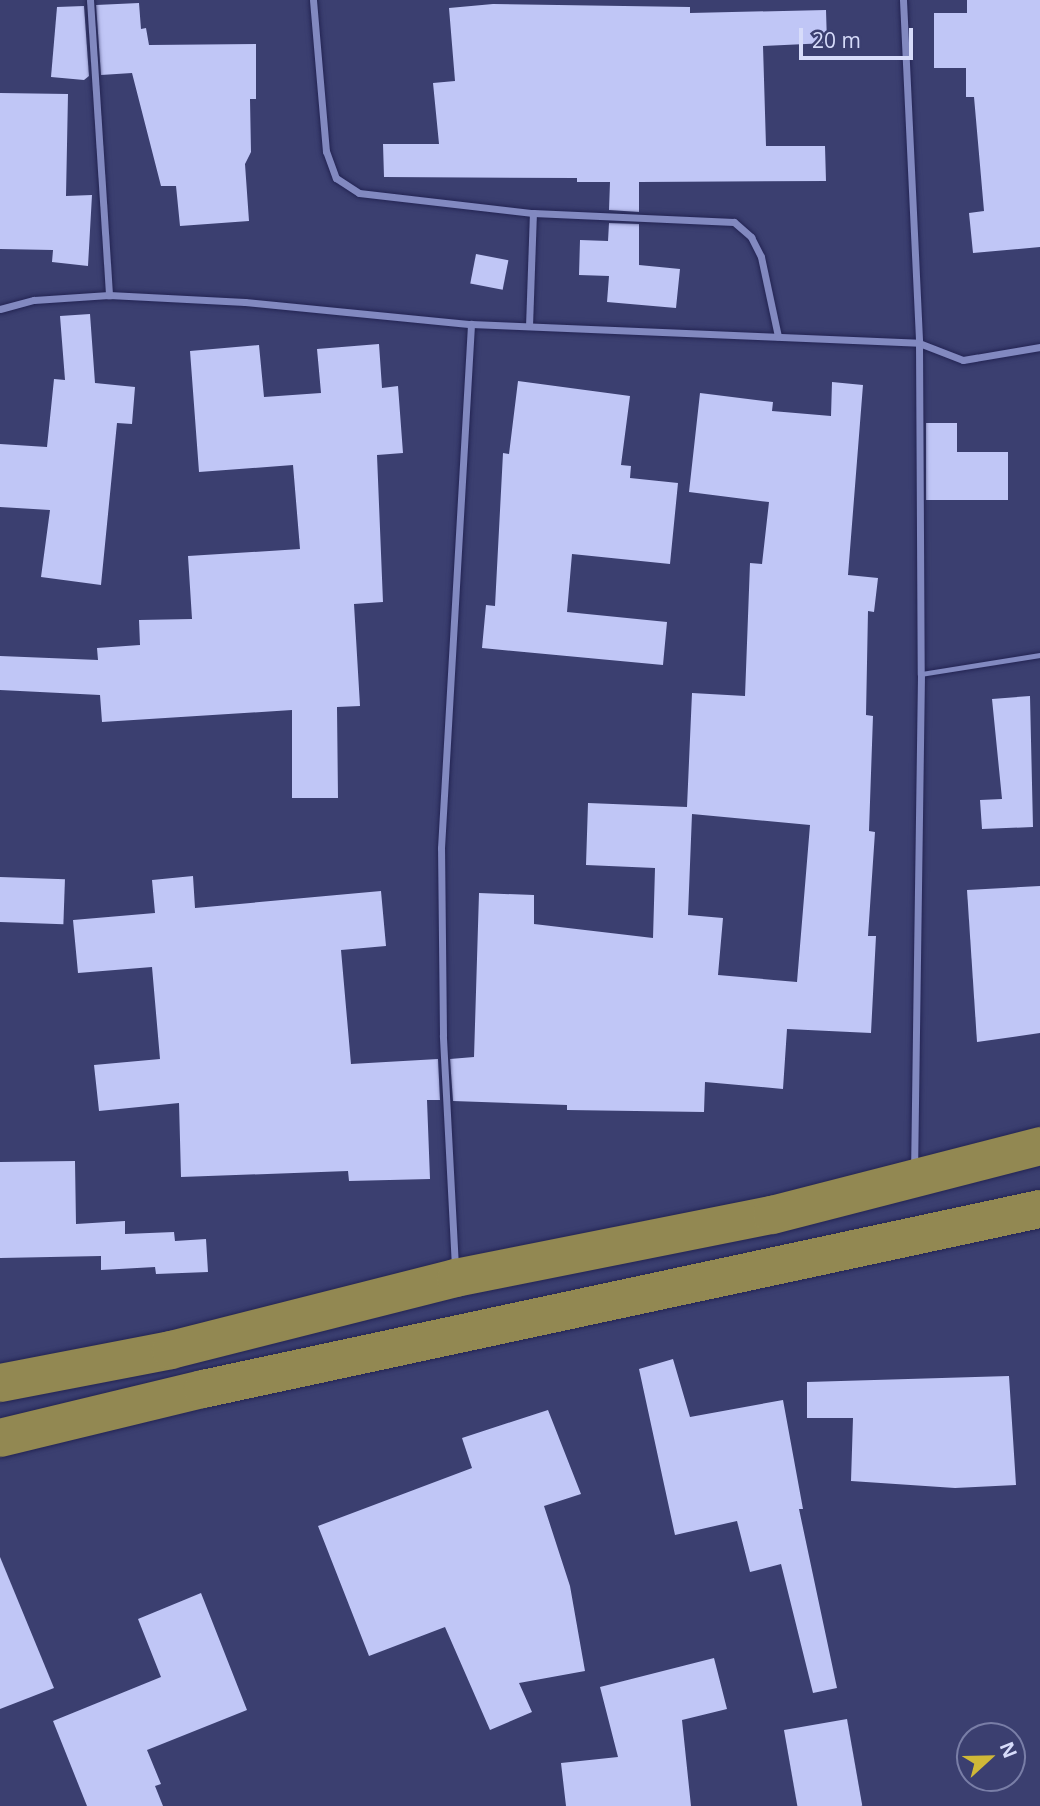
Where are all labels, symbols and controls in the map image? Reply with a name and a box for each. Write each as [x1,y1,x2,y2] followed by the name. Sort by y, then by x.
[802,14,916,58] scale bar
[812,26,861,54] text: 20 m
[956,1722,1026,1792] north arrow
[994,1738,1024,1762] text: N

